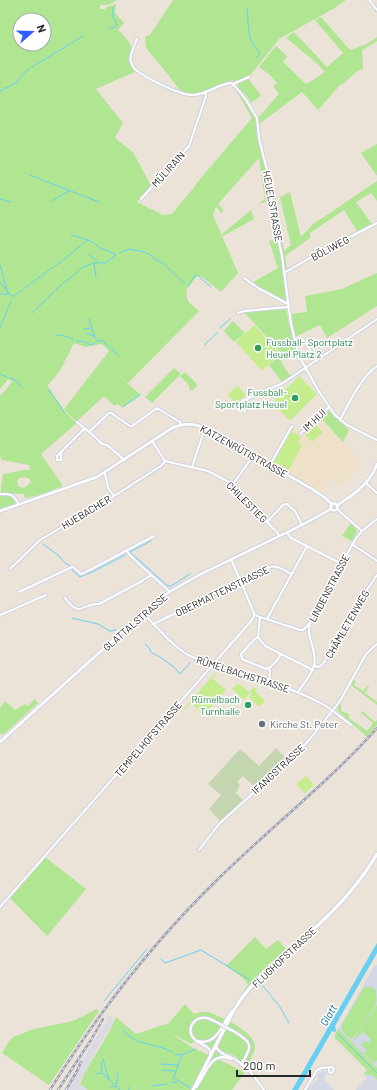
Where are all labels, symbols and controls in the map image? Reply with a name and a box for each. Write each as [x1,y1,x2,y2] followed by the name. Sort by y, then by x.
[12,12,52,52] north arrow
[35,23,49,34] text: N
[149,149,187,189] street label: MÜLIRAIN
[261,169,285,243] street label: HEUELSTRASSE
[309,233,351,263] street label: BÖLIWEG
[266,336,353,360] place label: Fussball- Sportplatz Heuel Platz 2
[253,343,263,353] marker: Fussball- Sportplatz Heuel Platz 2
[215,386,287,410] place label: Fussball- Sportplatz Heuel
[290,393,300,403] marker: Fussball- Sportplatz Heuel
[300,406,328,434] street label: IM HUI
[198,422,290,480] street label: KATZENRÜTISTRASSE
[224,479,270,525] street label: CHILESTIEG
[59,492,113,532] street label: HUEBACHER
[306,552,352,624] street label: LINDENSTRASSE
[173,563,271,619] street label: OBERMATTENSTRASSE
[323,588,371,660] street label: CHÄMLETENWEG
[100,591,170,653] street label: GLATTALSTRASSE
[195,653,291,695] street label: RÜMELBACHSTRASSE
[191,693,240,717] place label: Rümelbach Turnhalle
[112,699,184,779] street label: TEMPELHOFSTRASSE
[243,700,253,710] marker: Rümelbach Turnhalle
[270,718,338,730] place label: Kirche St. Peter
[257,719,267,729] marker: Kirche St. Peter
[249,741,307,797] street label: IFANGSTRASSE
[249,924,319,990] street label: FLUGHOFSTRASSE
[317,1002,339,1028] water label: Glatt
[237,1052,310,1078] scale bar
[243,1058,275,1072] text: 200 m

